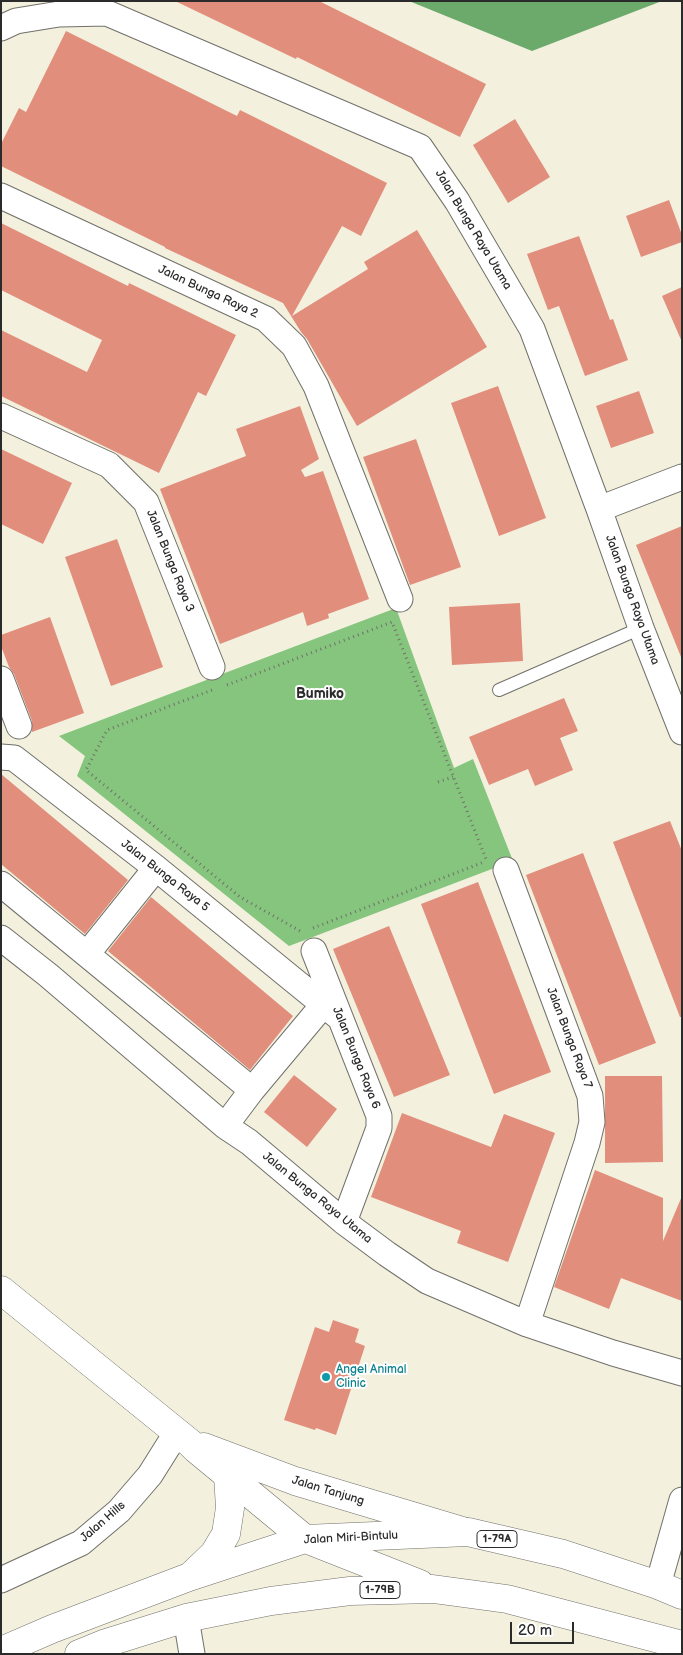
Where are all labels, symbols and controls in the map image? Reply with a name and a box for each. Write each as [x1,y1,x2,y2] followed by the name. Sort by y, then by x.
[432,168,514,292] street label: Jalan Bunga Raya Utama
[156,263,260,321] street label: Jalan Bunga Raya 2
[143,508,197,614] street label: Jalan Bunga Raya 3
[602,533,662,667] street label: Jalan Bunga Raya Utama
[296,686,344,702] district label: Bumiko
[118,837,212,915] street label: Jalan Bunga Raya 5
[543,985,595,1091] street label: Jalan Bunga Raya 7
[329,1005,383,1111] street label: Jalan Bunga Raya 6
[259,1149,375,1247] street label: Jalan Bunga Raya Utama
[336,1363,406,1391] place label: Angel Animal Clinic
[320,1371,332,1383] marker: Angel Animal Clinic
[290,1473,366,1509] street label: Jalan Tanjung
[77,1498,129,1546] street label: Jalan Hills
[304,1528,398,1548] street label: Jalan Miri-Bintulu
[477,1530,517,1548] road number: 1-79A
[360,1582,400,1598] road number: 1-79B
[513,1612,577,1644] scale bar
[518,1621,552,1640] text: 20 m

